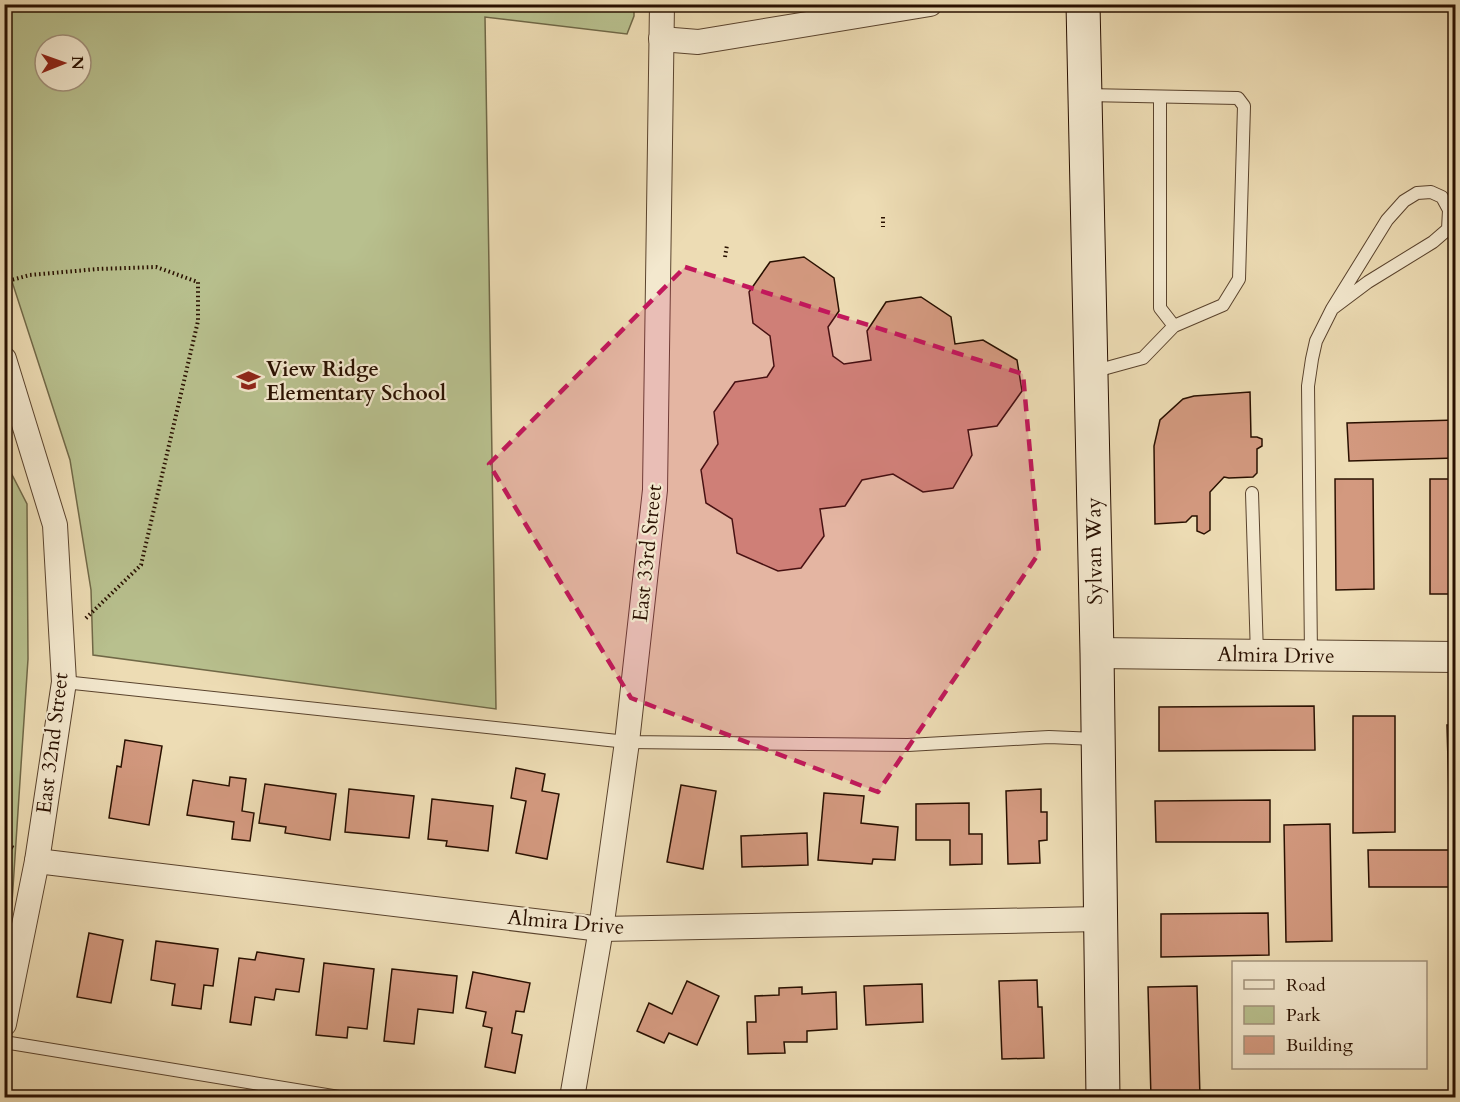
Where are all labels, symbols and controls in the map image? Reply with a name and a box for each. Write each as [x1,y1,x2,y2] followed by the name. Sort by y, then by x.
[33,33,93,93] north arrow
[66,56,88,70] text: N
[266,355,446,408] place label: View Ridge Elementary School
[235,368,261,394] school or university icon: View Ridge Elementary School
[626,483,669,623] street label: East 33rd Street
[1079,497,1110,605] street label: Sylvan Way
[1217,640,1335,671] street label: Almira Drive
[29,670,76,815] street label: East 32nd Street
[506,903,626,942] street label: Almira Drive
[1232,961,1427,1069] legend
[1286,973,1326,998] text: Road
[1286,1003,1321,1028] text: Park
[1286,1033,1354,1058] text: Building

